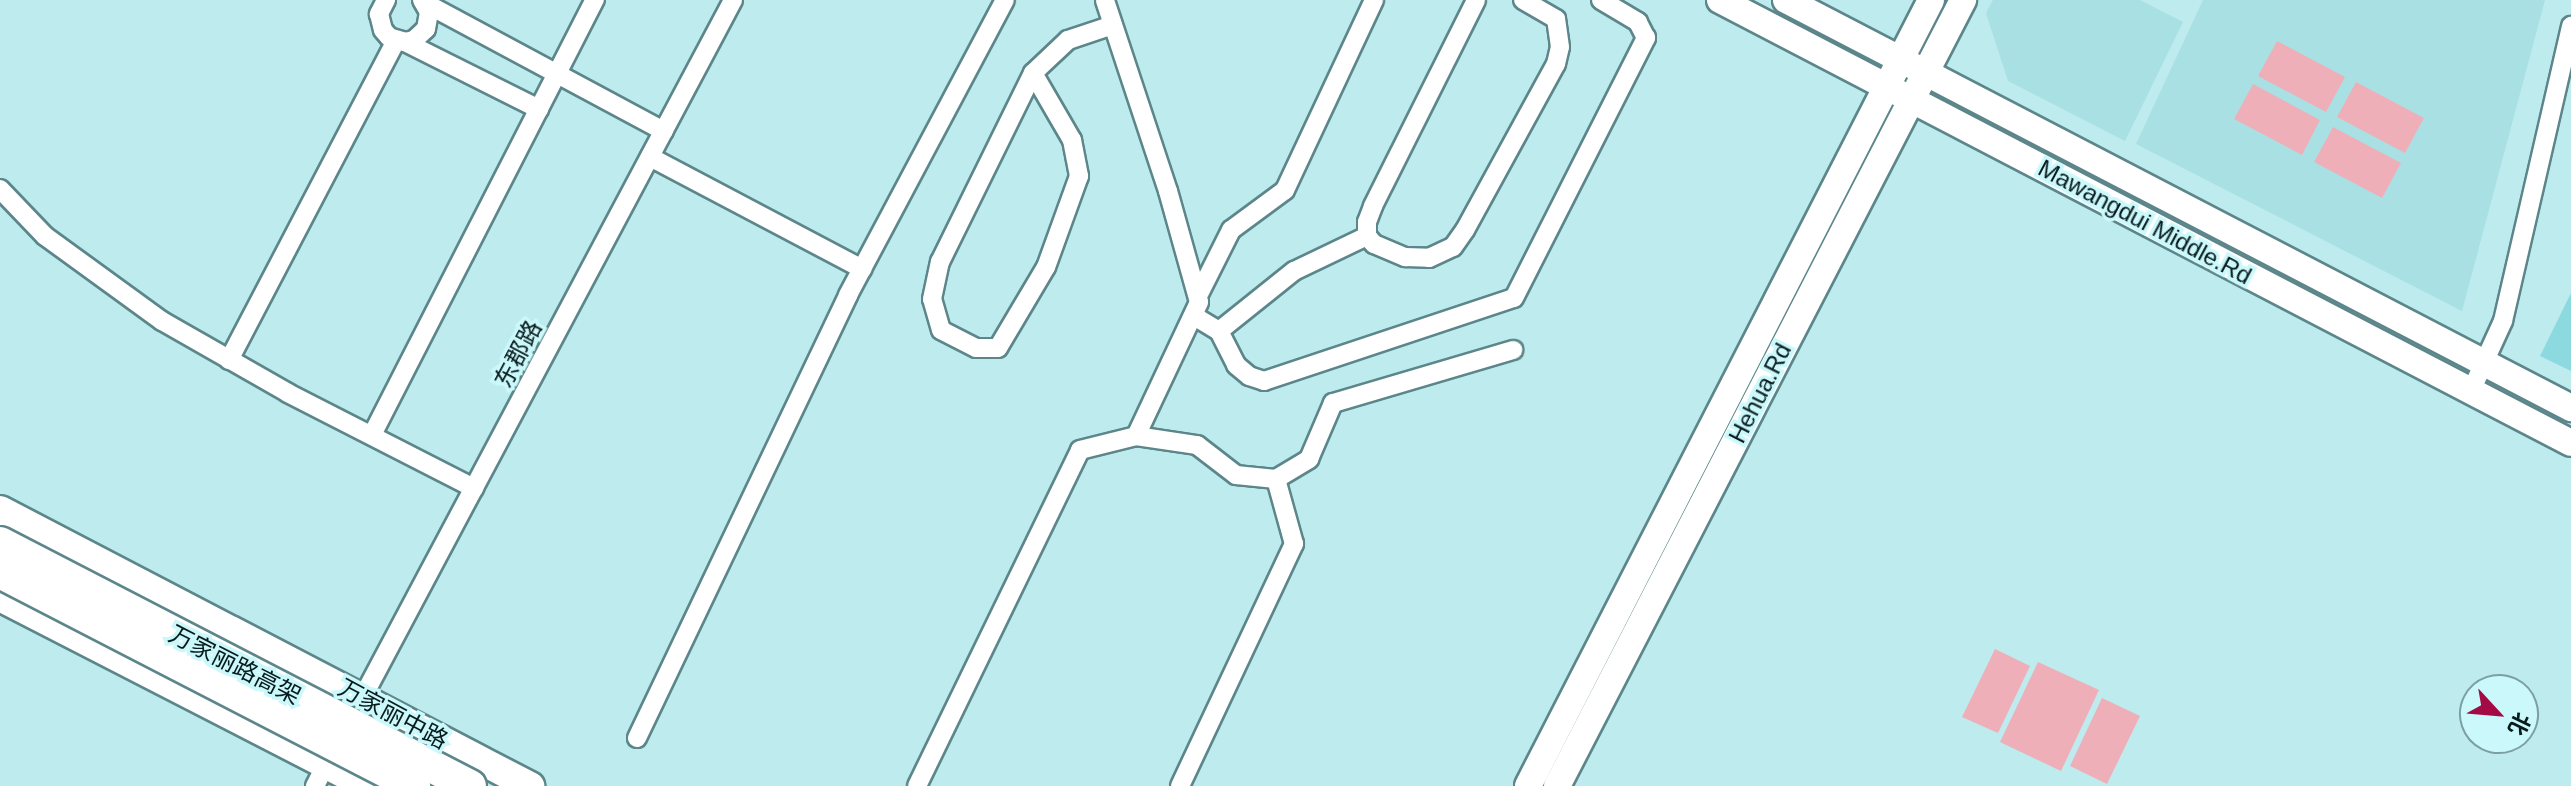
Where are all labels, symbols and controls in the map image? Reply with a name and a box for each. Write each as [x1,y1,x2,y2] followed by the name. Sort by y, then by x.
[2033,154,2257,290] street label: Mawangdui Middle.Rd
[488,315,548,393] street label: 东郡路
[1723,338,1797,448] street label: Hehua.Rd
[164,619,306,711] street label: 万家丽路高架
[333,673,453,755] street label: 万家丽中路
[2459,674,2539,754] north arrow
[2503,708,2535,739] text: 北

